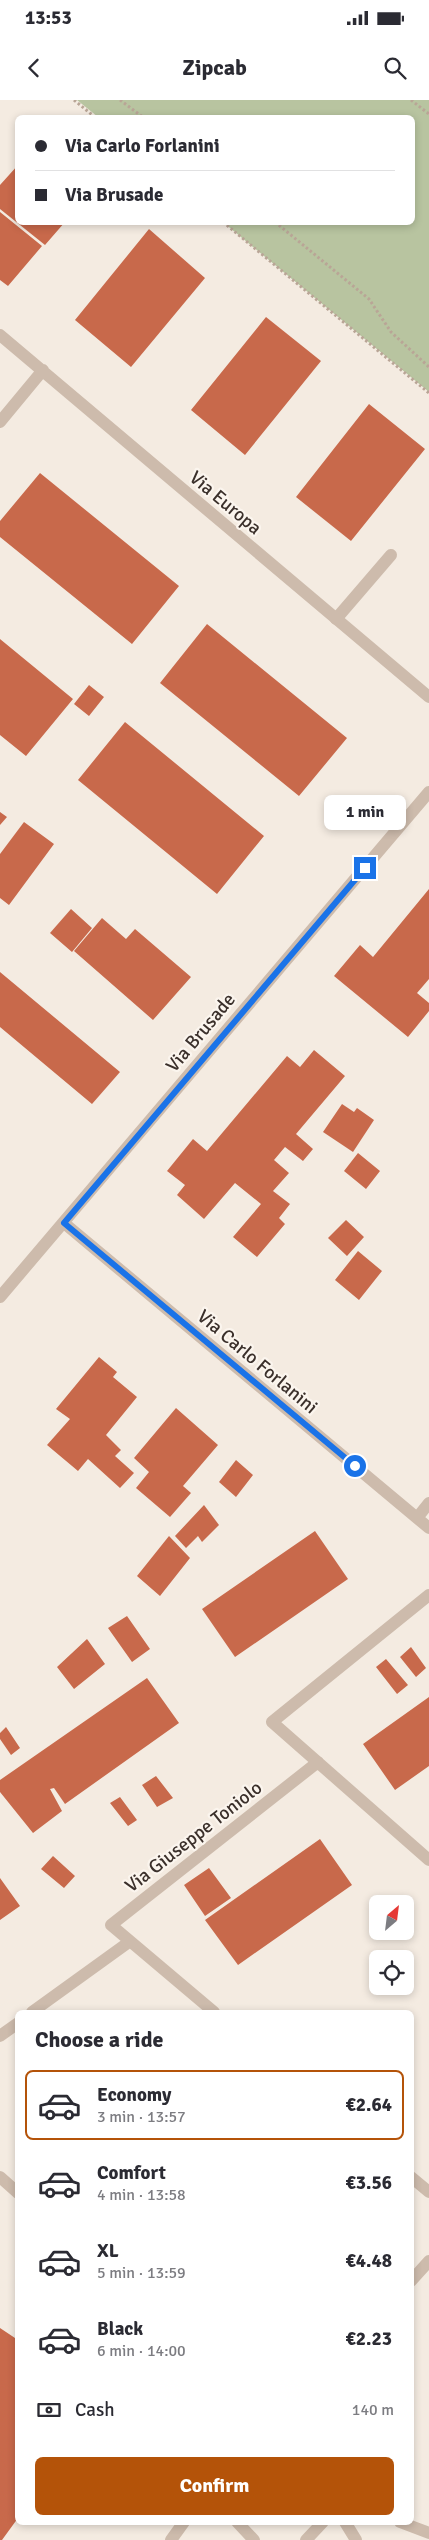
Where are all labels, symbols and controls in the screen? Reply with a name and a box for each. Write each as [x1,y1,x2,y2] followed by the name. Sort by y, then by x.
[25,6,72,30] text: 13:53
[20,54,48,82] icon: back
[182,54,247,81] text: Zipcab
[381,54,409,82] icon: search
[65,134,220,158] text: Via Carlo Forlanini
[65,183,163,207] text: Via Brusade
[184,466,266,540] street label: Via Europa
[324,796,406,830] callout: 1 min
[346,802,384,822] text: 1 min
[354,857,376,879] route end
[161,988,241,1077] street label: Via Brusade
[192,1304,322,1419] street label: Via Carlo Forlanini
[344,1455,366,1477] route start
[120,1776,267,1898] street label: Via Giuseppe Toniolo
[369,1895,414,1940] north arrow
[369,1895,414,1995] map controls
[369,1950,414,1995] button: locate
[35,2026,163,2053] text: Choose a ride
[37,2083,82,2128] icon: car
[97,2083,171,2107] text: Economy
[346,2093,392,2117] text: €2.64
[97,2107,186,2127] text: 3 min · 13:57
[37,2161,82,2206] icon: car
[97,2161,166,2185] text: Comfort
[346,2171,392,2195] text: €3.56
[97,2185,186,2205] text: 4 min · 13:58
[37,2239,82,2284] icon: car
[97,2239,119,2263] text: XL
[346,2249,392,2273] text: €4.48
[97,2263,186,2283] text: 5 min · 13:59
[37,2317,82,2362] icon: car
[97,2317,143,2341] text: Black
[346,2327,392,2351] text: €2.23
[97,2341,186,2361] text: 6 min · 14:00
[35,2396,63,2424] icon: cash
[75,2398,115,2422] text: Cash
[352,2400,394,2420] text: 140 m
[35,2457,394,2515] button: Confirm

